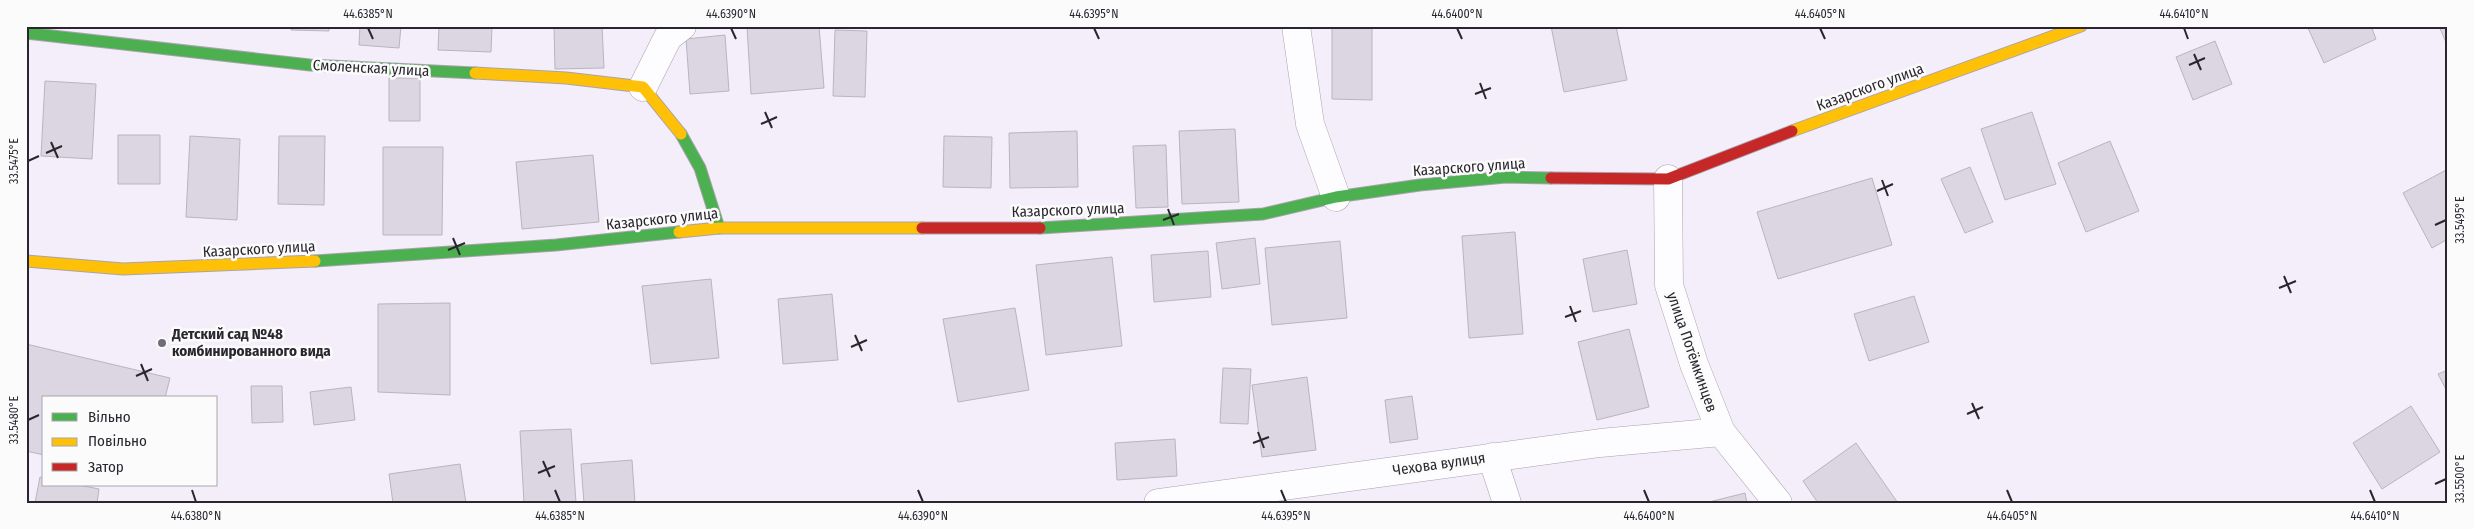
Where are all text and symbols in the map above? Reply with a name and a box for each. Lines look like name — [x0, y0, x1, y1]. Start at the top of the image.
text: 44.6385°N — [343, 7, 393, 21]
text: 44.6390°N — [706, 7, 756, 21]
text: 44.6395°N — [1069, 7, 1119, 21]
text: 44.6400°N — [1431, 7, 1483, 21]
text: 44.6405°N — [1795, 7, 1845, 21]
text: 44.6410°N — [2160, 7, 2209, 21]
street label: Смоленская улица — [312, 56, 430, 80]
street label: Казарского улица — [1814, 59, 1926, 115]
text: 33.5475°E — [7, 138, 21, 184]
street label: Казарского улица — [1412, 154, 1526, 180]
text: 33.5495°E — [2453, 196, 2467, 244]
street label: Казарского улица — [1011, 199, 1125, 221]
street label: Казарского улица — [605, 204, 719, 234]
street label: Казарского улица — [202, 237, 316, 261]
street label: улица Потёмкинцев — [1663, 290, 1721, 414]
place label: Детский сад №48 комбинированного вида — [171, 325, 331, 360]
marker: Детский сад №48 комбинированного вида — [156, 337, 168, 349]
text: 33.5480°E — [7, 395, 21, 444]
legend — [42, 396, 218, 486]
text: Вільно — [88, 408, 131, 426]
text: Повільно — [88, 432, 147, 450]
street label: Чехова вулиця — [1392, 449, 1486, 479]
text: 33.5500°E — [2453, 455, 2467, 503]
text: Затор — [88, 458, 124, 476]
text: 44.6380°N — [171, 509, 221, 523]
text: 44.6385°N — [535, 509, 585, 523]
text: 44.6390°N — [898, 509, 948, 523]
text: 44.6395°N — [1261, 509, 1311, 523]
text: 44.6400°N — [1623, 509, 1675, 523]
text: 44.6405°N — [1987, 509, 2037, 523]
text: 44.6410°N — [2351, 509, 2400, 523]

